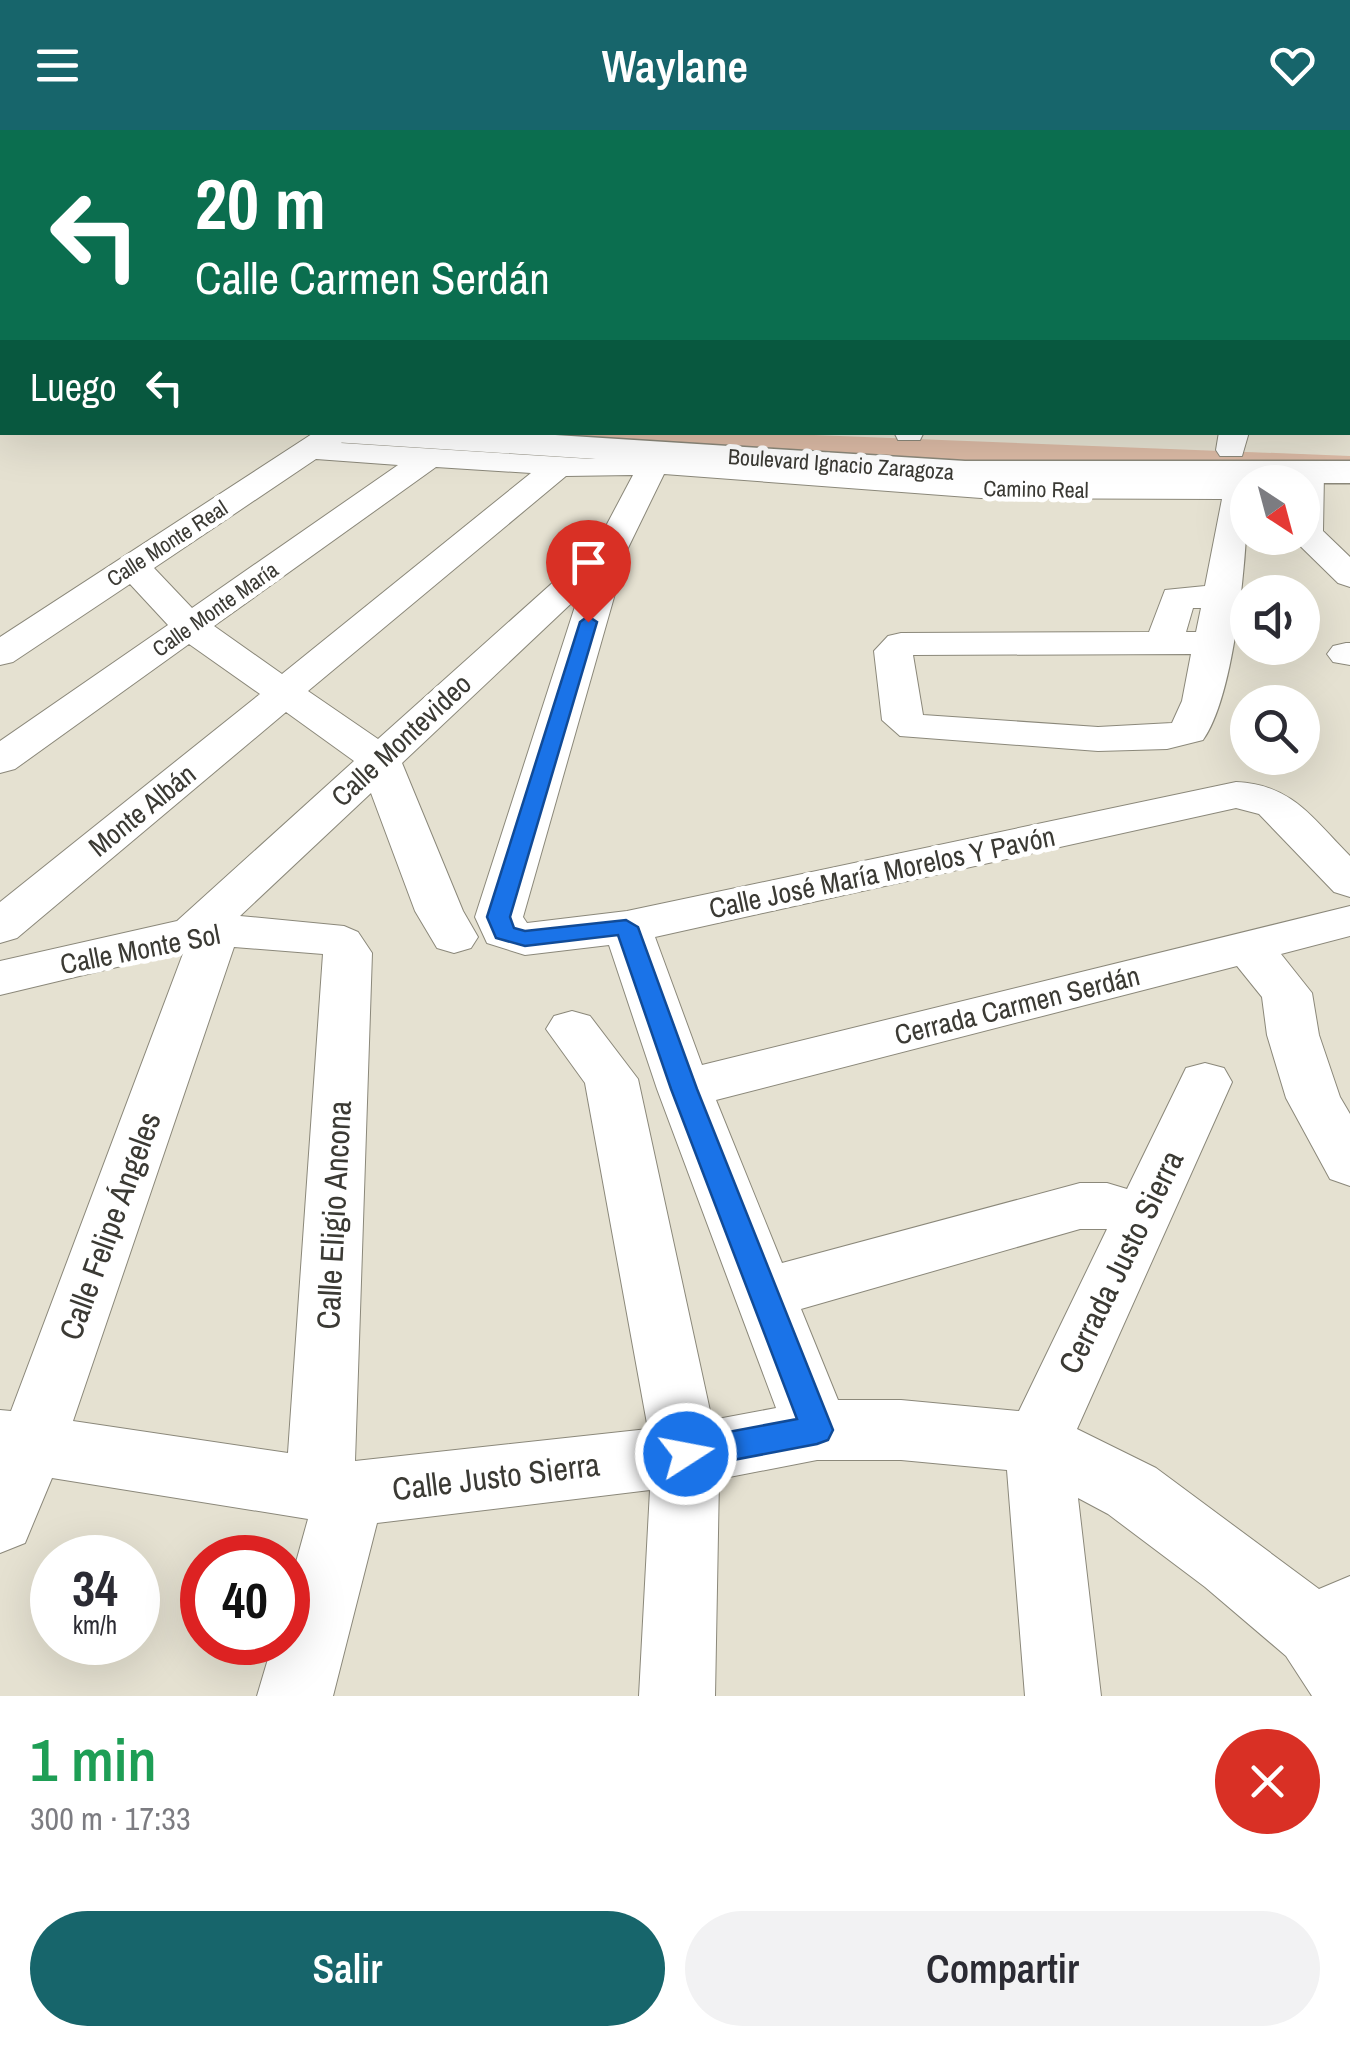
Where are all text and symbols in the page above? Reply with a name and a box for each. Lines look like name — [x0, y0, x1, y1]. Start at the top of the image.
text: Waylane — [602, 35, 748, 96]
icon: menu — [30, 38, 85, 93]
icon: heart — [1265, 38, 1320, 93]
text: 20 m — [195, 157, 326, 251]
icon: left — [30, 170, 160, 300]
text: Calle Carmen Serdán — [195, 247, 550, 308]
icon: left — [137, 360, 192, 415]
text: Luego — [30, 362, 117, 413]
street label: Boulevard Ignacio Zaragoza — [727, 441, 955, 487]
north arrow — [1230, 465, 1320, 555]
map controls — [1230, 465, 1320, 775]
street label: Camino Real — [983, 473, 1089, 505]
street label: Calle Monte Real — [101, 493, 233, 593]
pin — [546, 520, 631, 623]
icon: arrive — [561, 535, 616, 590]
street label: Calle Monte María — [146, 554, 284, 664]
button: sound — [1230, 575, 1320, 665]
street label: Calle Montevideo — [323, 665, 479, 815]
button: search — [1230, 685, 1320, 775]
street label: Monte Albán — [80, 755, 204, 865]
street label: Calle José María Morelos Y Pavón — [706, 817, 1058, 927]
street label: Calle Monte Sol — [57, 915, 223, 983]
street label: Cerrada Carmen Serdán — [890, 956, 1144, 1054]
street label: Calle Eligio Ancona — [306, 1099, 361, 1330]
street label: Calle Felipe Ángeles — [48, 1106, 171, 1346]
street label: Cerrada Justo Sierra — [1048, 1143, 1193, 1381]
position arrow — [634, 1402, 738, 1506]
street label: Calle Justo Sierra — [390, 1442, 602, 1511]
speed limit sign: 40 — [180, 1535, 310, 1665]
text: 34 — [72, 1554, 118, 1622]
text: km/h — [73, 1608, 117, 1642]
text: 1 min — [30, 1719, 157, 1800]
button: close — [1215, 1729, 1320, 1834]
text: 300 m · 17:33 — [30, 1797, 190, 1840]
button: Salir — [30, 1911, 665, 2026]
button: Compartir — [685, 1911, 1320, 2026]

